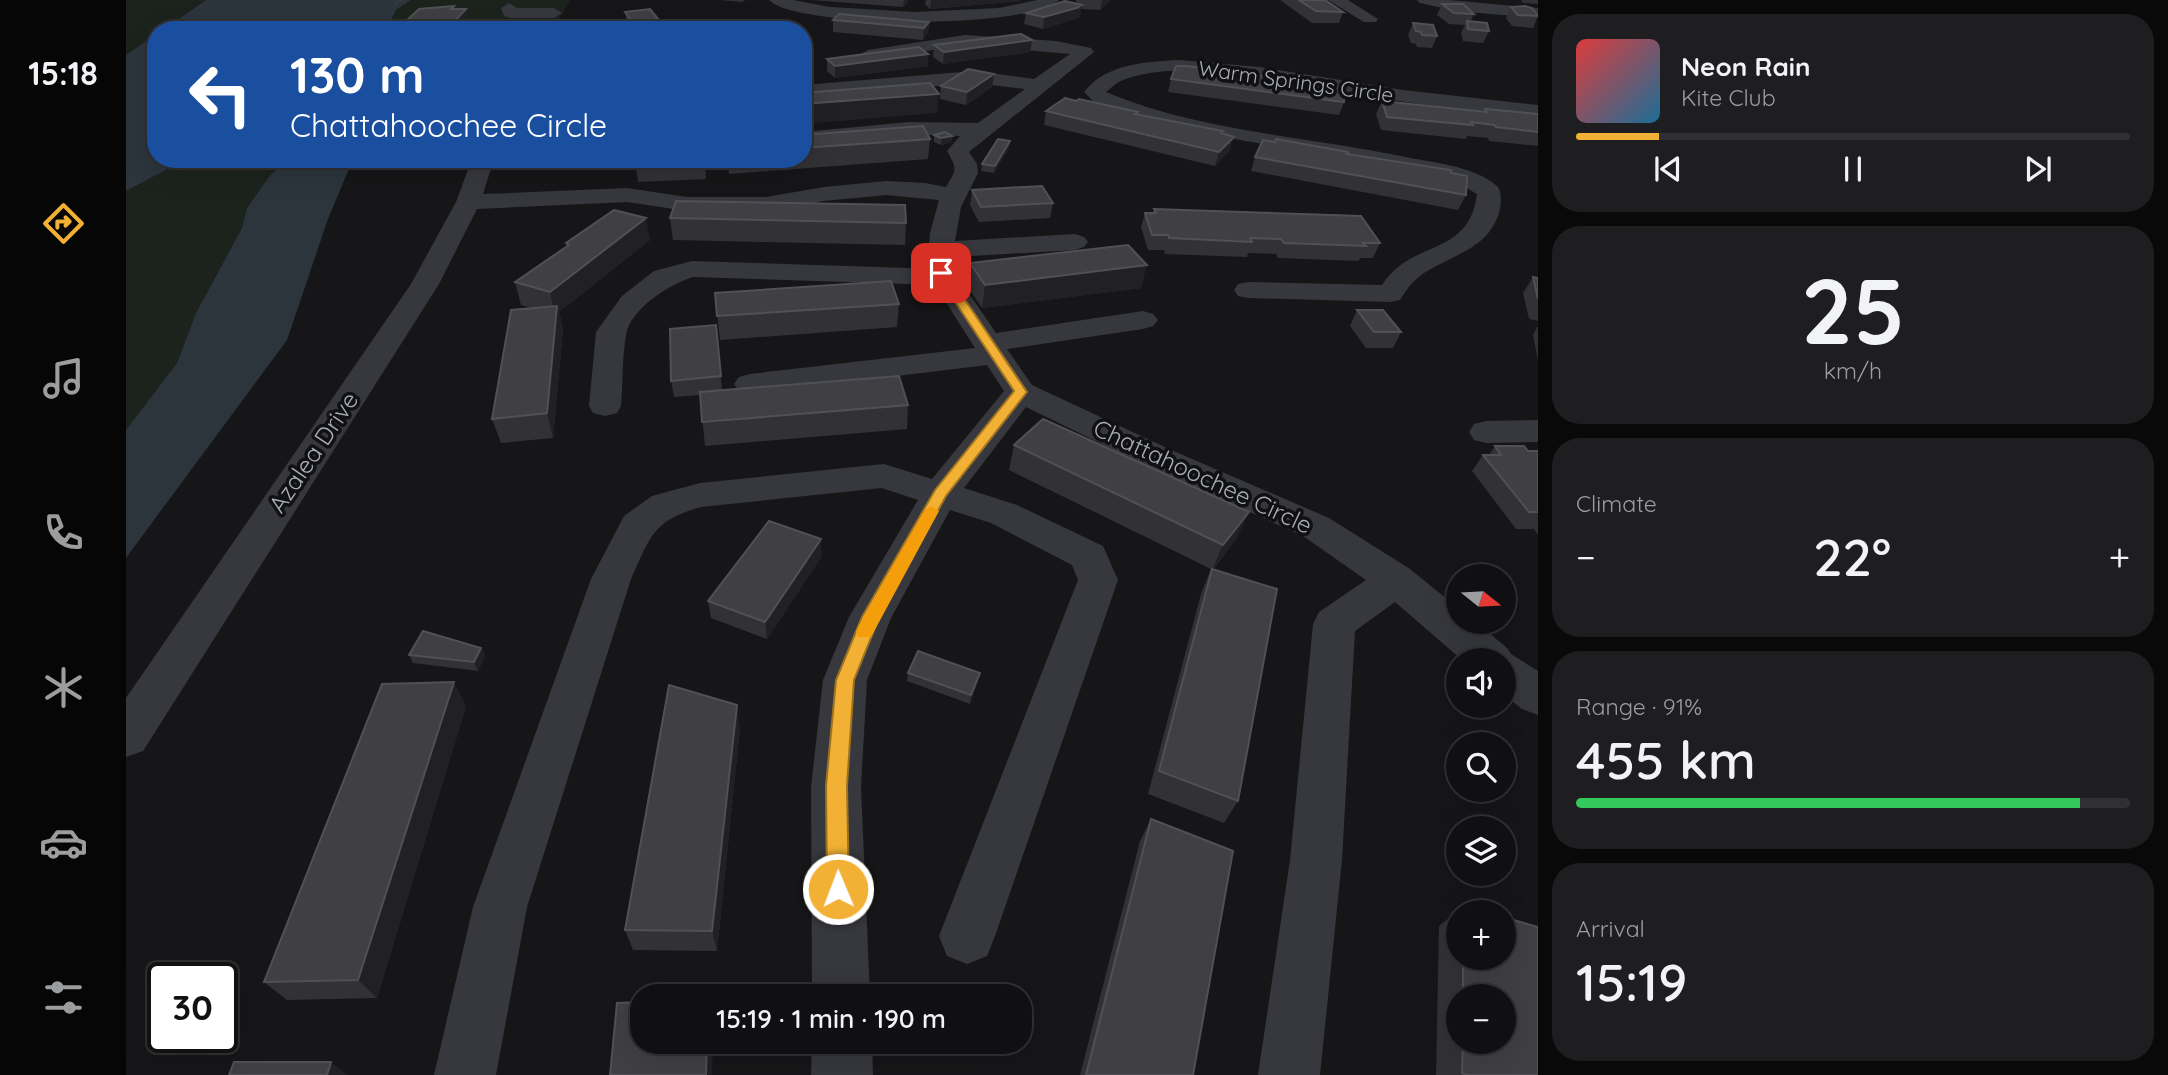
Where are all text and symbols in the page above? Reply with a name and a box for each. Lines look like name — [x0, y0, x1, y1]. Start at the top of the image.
text: 130 m — [290, 44, 424, 105]
icon: left — [175, 49, 266, 140]
text: Neon Rain — [1681, 50, 1810, 83]
text: 15:18 — [28, 53, 98, 93]
street label: Warm Springs Circle — [1197, 54, 1395, 108]
text: Kite Club — [1681, 83, 1776, 112]
text: Chattahoochee Circle — [290, 105, 607, 145]
icon: previous — [1649, 150, 1687, 188]
icon: pause — [1834, 150, 1872, 188]
icon: next — [2019, 150, 2057, 188]
icon: directions — [39, 199, 88, 248]
pin — [911, 243, 971, 303]
text: 25 — [1801, 253, 1905, 367]
icon: arrive — [922, 254, 960, 292]
icon: music — [39, 354, 88, 403]
text: km/h — [1824, 356, 1882, 385]
street label: Azalea Drive — [262, 386, 364, 518]
street label: Chattahoochee Circle — [1089, 412, 1317, 540]
text: Climate — [1576, 489, 1657, 518]
icon: phone — [39, 508, 88, 557]
text: 22° — [1813, 524, 1891, 589]
text: − — [1576, 533, 1596, 581]
text: + — [2109, 533, 2130, 581]
north arrow — [1446, 564, 1516, 634]
map controls — [1446, 564, 1516, 1054]
button: sound — [1446, 648, 1516, 718]
icon: climate — [39, 663, 88, 712]
text: Range · 91% — [1576, 692, 1702, 721]
text: 455 km — [1576, 727, 1756, 792]
button: search — [1446, 732, 1516, 802]
button: layers — [1446, 816, 1516, 886]
icon: car — [39, 818, 88, 867]
position arrow — [801, 852, 875, 926]
button: + — [1446, 900, 1516, 970]
text: Arrival — [1576, 914, 1645, 943]
text: 15:19 — [1576, 949, 1687, 1014]
speed limit sign: 30 — [147, 962, 238, 1053]
icon: filters — [39, 973, 88, 1022]
button: − — [1446, 984, 1516, 1054]
text: 15:19 · 1 min · 190 m — [716, 1002, 946, 1035]

